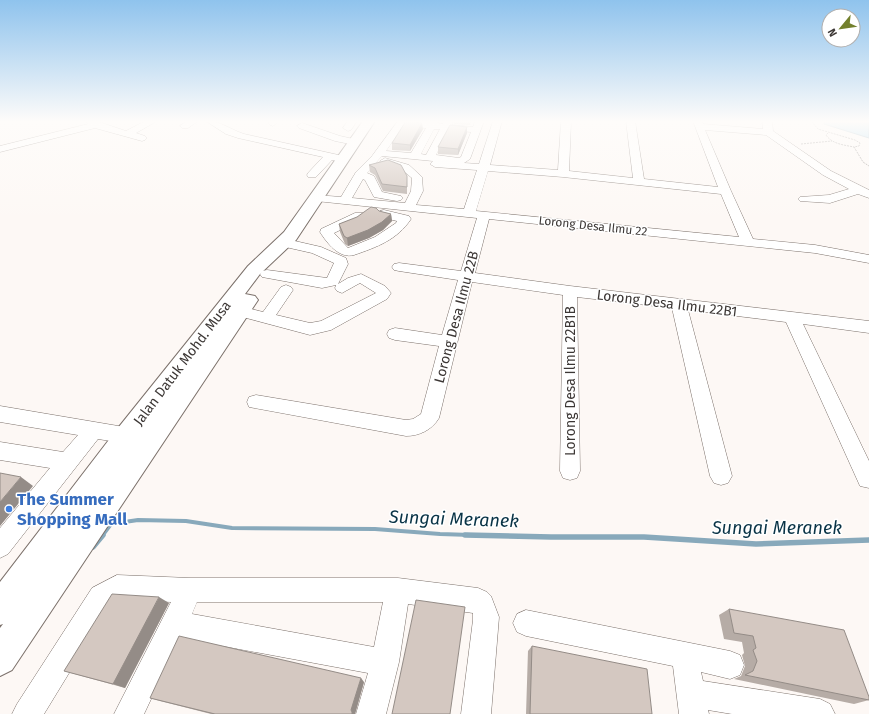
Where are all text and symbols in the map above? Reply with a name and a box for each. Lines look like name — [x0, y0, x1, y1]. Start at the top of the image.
north arrow — [821, 8, 861, 48]
text: N — [825, 26, 840, 39]
street label: Lorong Desa Ilmu 22 — [538, 213, 648, 239]
street label: Lorong Desa Ilmu 22B — [431, 249, 482, 385]
street label: Lorong Desa Ilmu 22B1 — [596, 286, 738, 321]
street label: Jalan Datuk Mohd. Musa — [130, 298, 235, 429]
street label: Lorong Desa Ilmu 22B1B — [562, 306, 579, 456]
place label: The Summer Shopping Mall — [17, 489, 128, 530]
marker: The Summer Shopping Mall — [4, 504, 14, 514]
water label: Sungai Meranek — [388, 506, 520, 532]
water label: Sungai Meranek — [711, 517, 842, 539]

